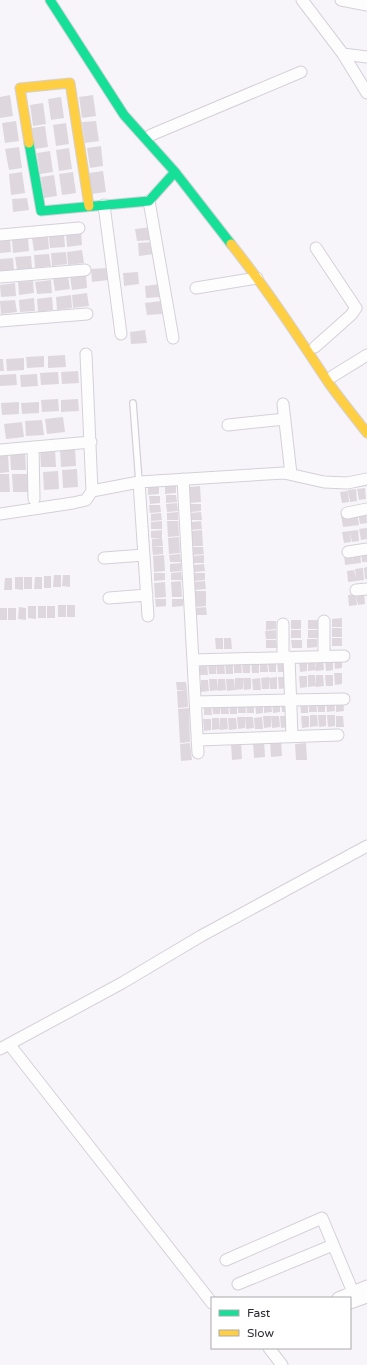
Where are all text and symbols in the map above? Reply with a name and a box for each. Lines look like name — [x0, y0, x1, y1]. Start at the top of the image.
legend — [211, 1297, 351, 1349]
text: Fast — [247, 1306, 271, 1320]
text: Slow — [247, 1326, 274, 1340]

